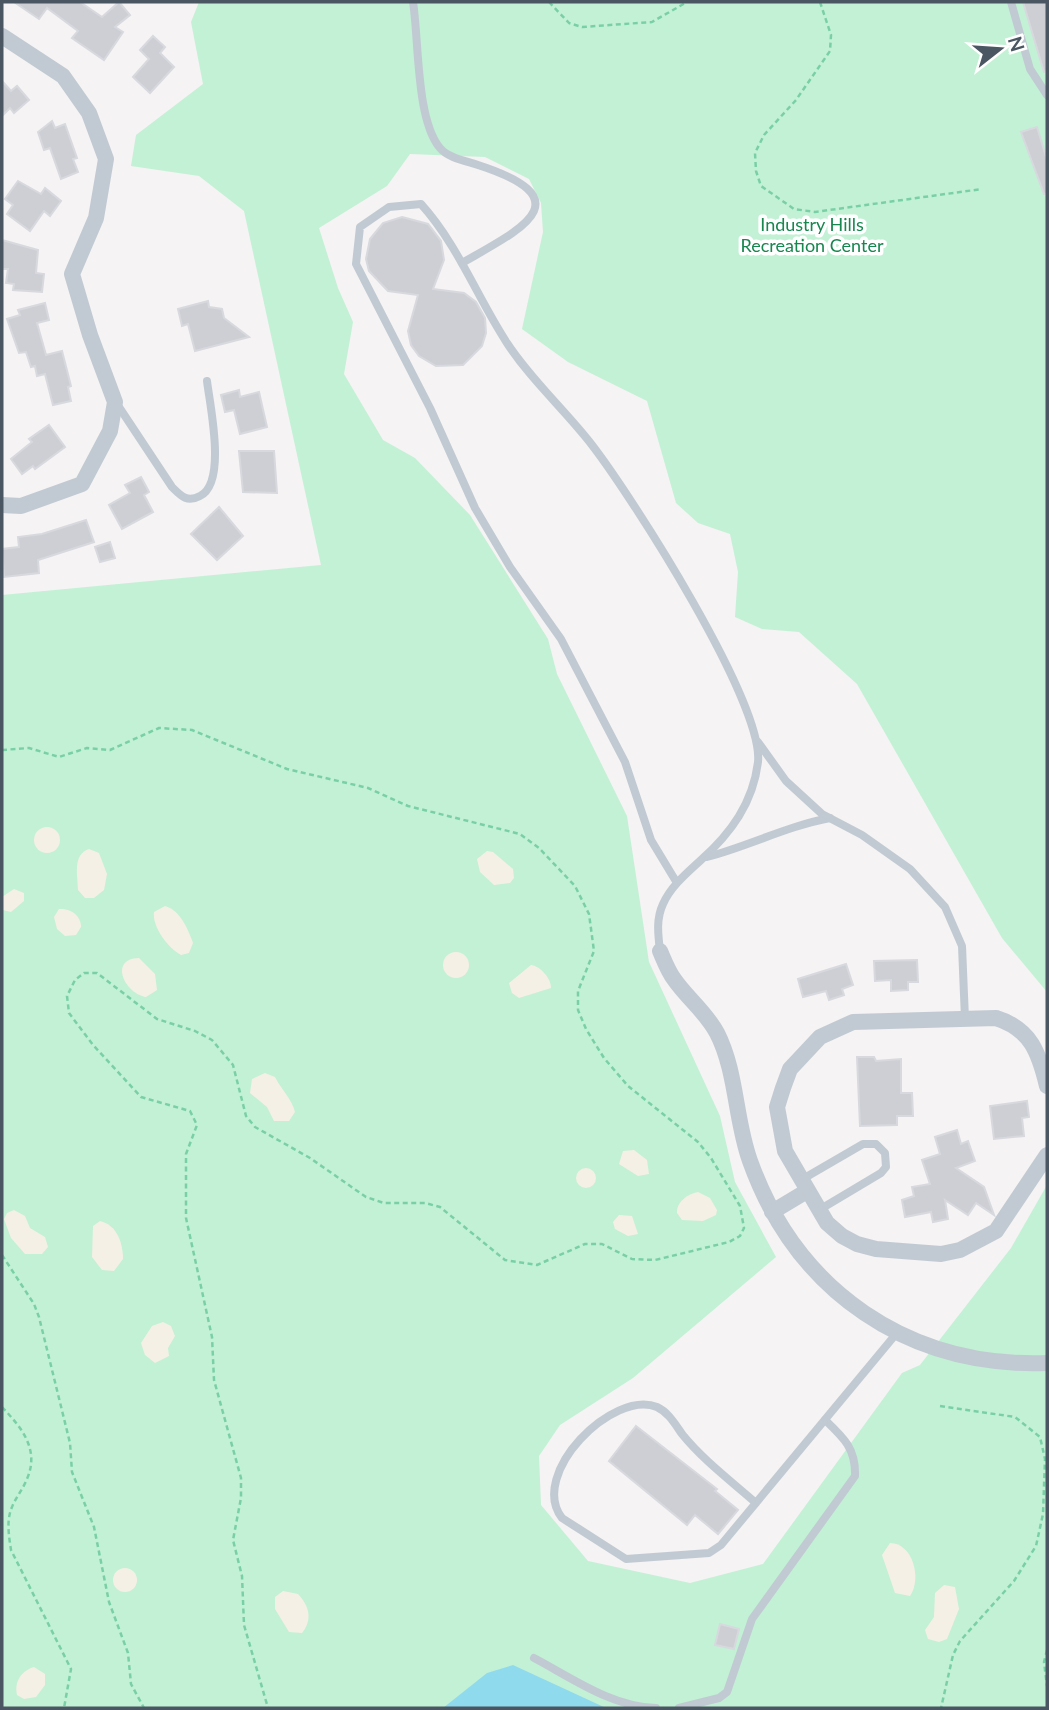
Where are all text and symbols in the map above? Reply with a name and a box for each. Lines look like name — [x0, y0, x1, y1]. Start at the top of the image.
north arrow — [965, 14, 1035, 84]
text: N — [1004, 34, 1030, 54]
park label: Industry Hills Recreation Center — [741, 213, 884, 256]

